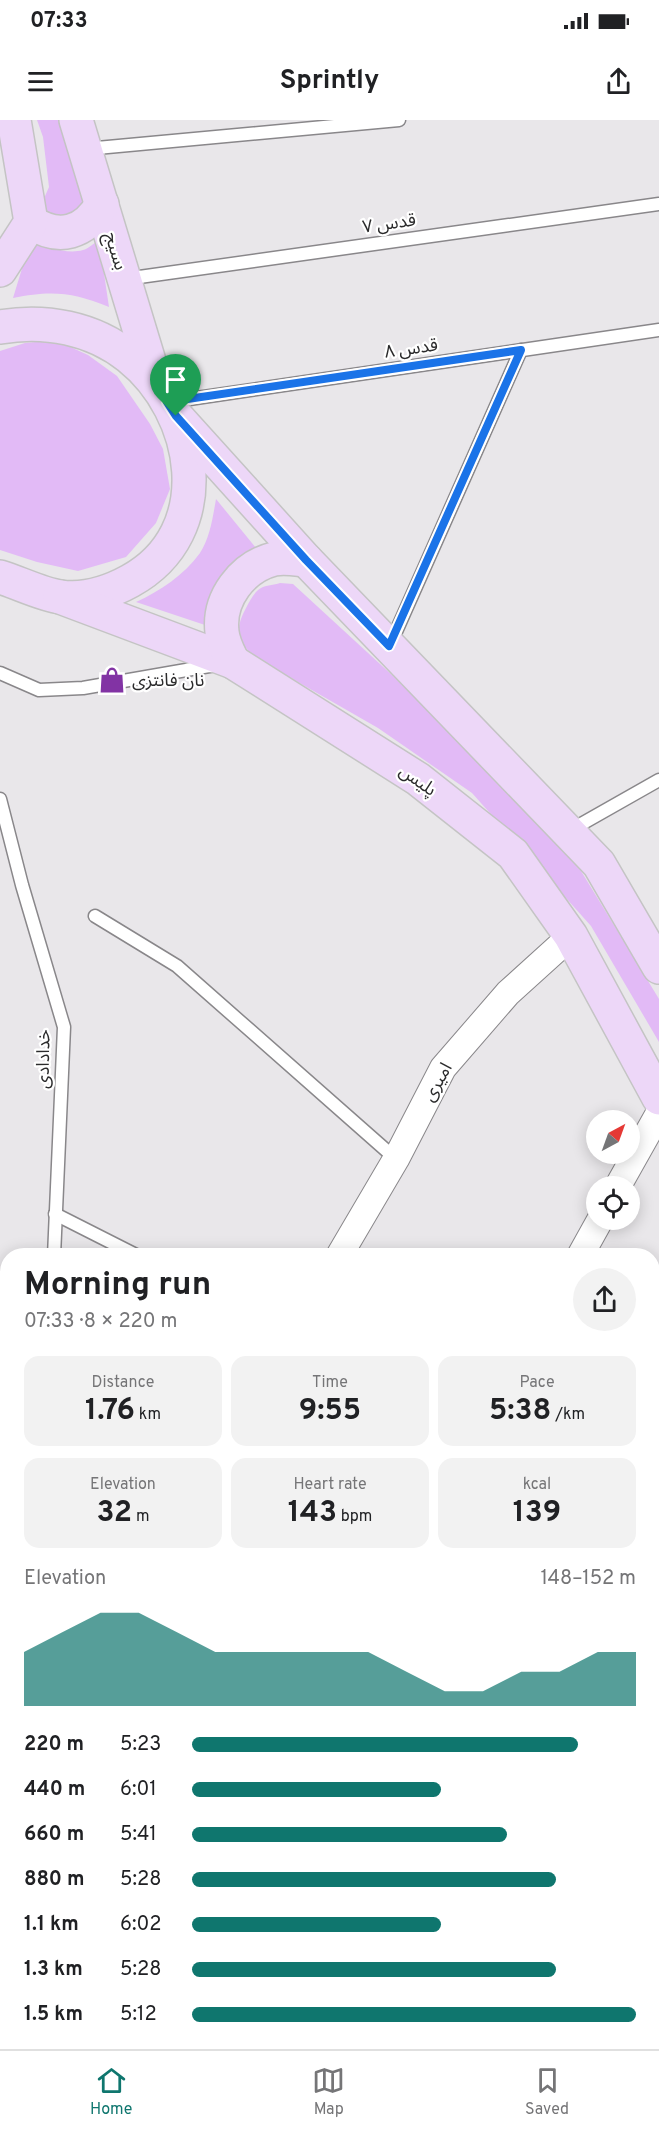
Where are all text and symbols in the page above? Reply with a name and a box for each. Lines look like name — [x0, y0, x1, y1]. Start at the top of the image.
text: 07:33 — [30, 8, 88, 35]
text: Sprintly — [280, 64, 379, 98]
icon: menu — [24, 65, 57, 98]
icon: share — [602, 65, 635, 98]
street label: قدس ۷ — [361, 209, 418, 240]
street label: بسیج — [98, 230, 131, 273]
street label: قدس ۸ — [383, 334, 440, 365]
pin — [150, 354, 201, 416]
icon: arrive — [159, 363, 192, 396]
shop icon: نان فانتزی — [97, 665, 127, 695]
place label: نان فانتزی — [132, 670, 204, 693]
street label: پلیس — [394, 760, 440, 802]
street label: خدادادی — [32, 1029, 57, 1089]
street label: امیری — [418, 1059, 459, 1106]
north arrow — [586, 1110, 640, 1164]
map controls — [586, 1110, 640, 1230]
button: locate — [586, 1176, 640, 1230]
text: Morning run — [24, 1265, 211, 1307]
button: share — [573, 1268, 636, 1331]
text: 07:33 · 8 × 220 m — [24, 1309, 177, 1335]
text: Distance — [92, 1373, 154, 1393]
text: Time — [312, 1373, 348, 1393]
text: Pace — [519, 1373, 555, 1393]
text: 1.76 — [85, 1393, 135, 1430]
text: 9:55 — [299, 1393, 361, 1430]
text: 5:38 — [489, 1393, 551, 1430]
text: km — [135, 1405, 161, 1425]
text: /km — [551, 1405, 585, 1425]
text: Elevation — [90, 1475, 156, 1495]
text: Heart rate — [293, 1475, 367, 1495]
text: kcal — [523, 1475, 551, 1495]
text: 32 — [96, 1495, 132, 1532]
text: 143 — [288, 1495, 337, 1532]
text: 139 — [513, 1495, 561, 1532]
text: m — [132, 1507, 150, 1527]
text: bpm — [337, 1507, 372, 1527]
text: Elevation — [24, 1566, 106, 1592]
text: 148–152 m — [541, 1566, 636, 1592]
text: 220 m — [24, 1732, 84, 1758]
text: 5:23 — [120, 1732, 161, 1758]
text: 440 m — [24, 1777, 85, 1803]
text: 6:01 — [120, 1777, 157, 1803]
text: 660 m — [24, 1822, 84, 1848]
text: 5:41 — [120, 1822, 157, 1848]
text: 880 m — [24, 1867, 85, 1893]
text: 5:28 — [120, 1867, 161, 1893]
text: 1.1 km — [24, 1912, 79, 1938]
text: 6:02 — [120, 1912, 162, 1938]
text: 1.3 km — [24, 1957, 83, 1983]
text: 5:28 — [120, 1957, 161, 1983]
text: 1.5 km — [24, 2002, 83, 2028]
text: 5:12 — [120, 2002, 157, 2028]
tab: Home — [90, 2064, 132, 2120]
tab: Map — [312, 2064, 345, 2120]
tab: Saved — [525, 2064, 569, 2120]

